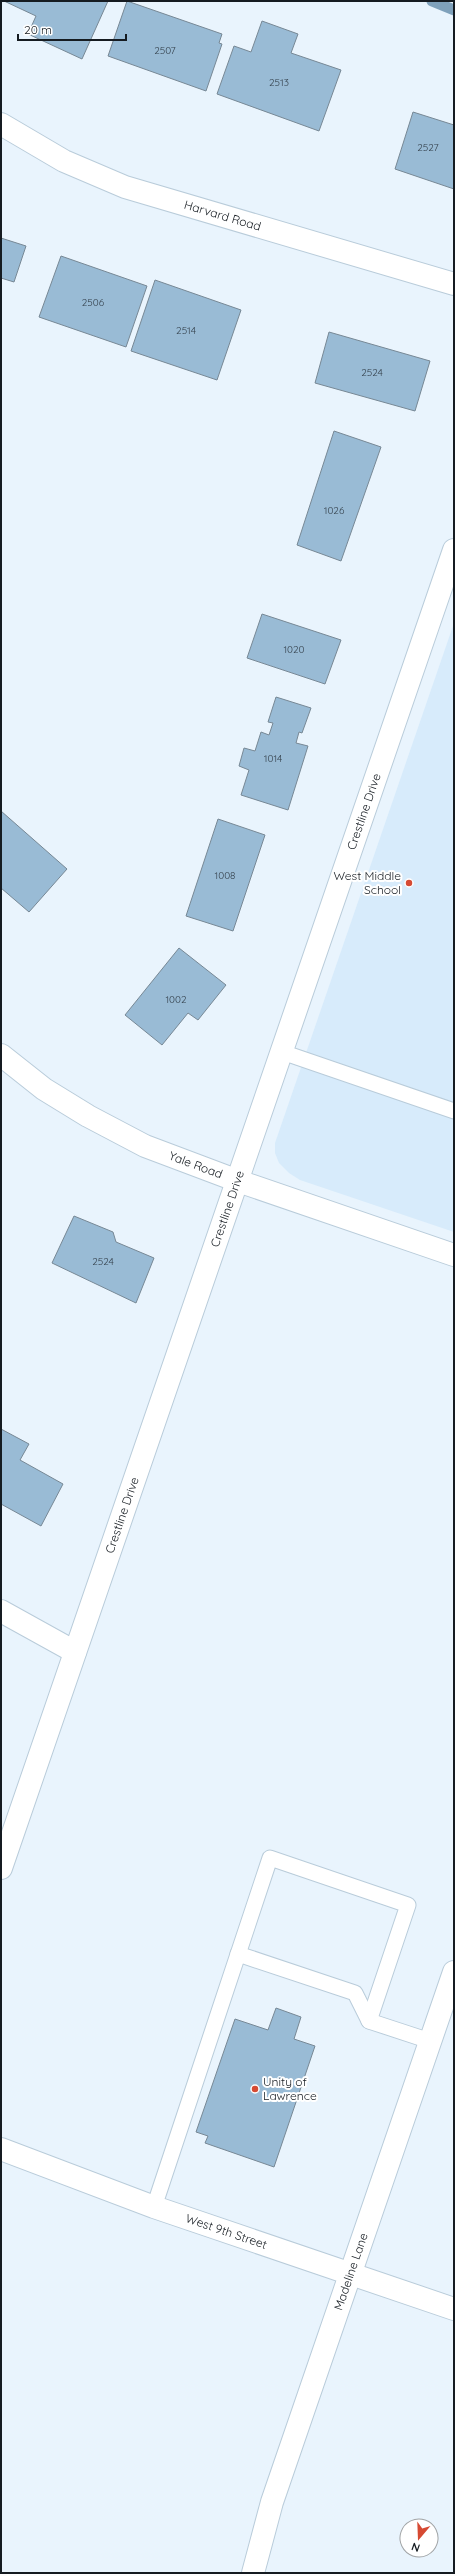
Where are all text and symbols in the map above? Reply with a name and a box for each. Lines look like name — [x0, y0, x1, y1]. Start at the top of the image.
scale bar — [18, 16, 126, 42]
text: 20 m — [24, 22, 52, 37]
house number: 2507 — [154, 44, 176, 57]
house number: 2513 — [269, 76, 289, 89]
house number: 2527 — [417, 141, 439, 154]
street label: Harvard Road — [182, 197, 263, 234]
house number: 2506 — [82, 296, 105, 309]
house number: 2514 — [176, 324, 196, 337]
house number: 2524 — [361, 366, 383, 379]
house number: 1026 — [324, 504, 345, 517]
house number: 1020 — [283, 643, 305, 656]
house number: 1014 — [264, 752, 282, 765]
street label: Crestline Drive — [344, 771, 384, 852]
place label: West Middle School — [333, 868, 401, 897]
house number: 1008 — [215, 869, 236, 882]
marker: West Middle School — [404, 878, 414, 888]
house number: 1002 — [165, 993, 187, 1006]
street label: Yale Road — [167, 1148, 225, 1182]
street label: Crestline Drive — [207, 1168, 247, 1249]
house number: 2524 — [92, 1255, 114, 1268]
street label: Crestline Drive — [102, 1475, 142, 1555]
place label: Unity of Lawrence — [263, 2074, 317, 2103]
marker: Unity of Lawrence — [250, 2084, 260, 2094]
street label: West 9th Street — [184, 2210, 269, 2252]
street label: Madeline Lane — [330, 2231, 371, 2312]
north arrow — [399, 2518, 439, 2558]
text: N — [410, 2540, 422, 2555]

